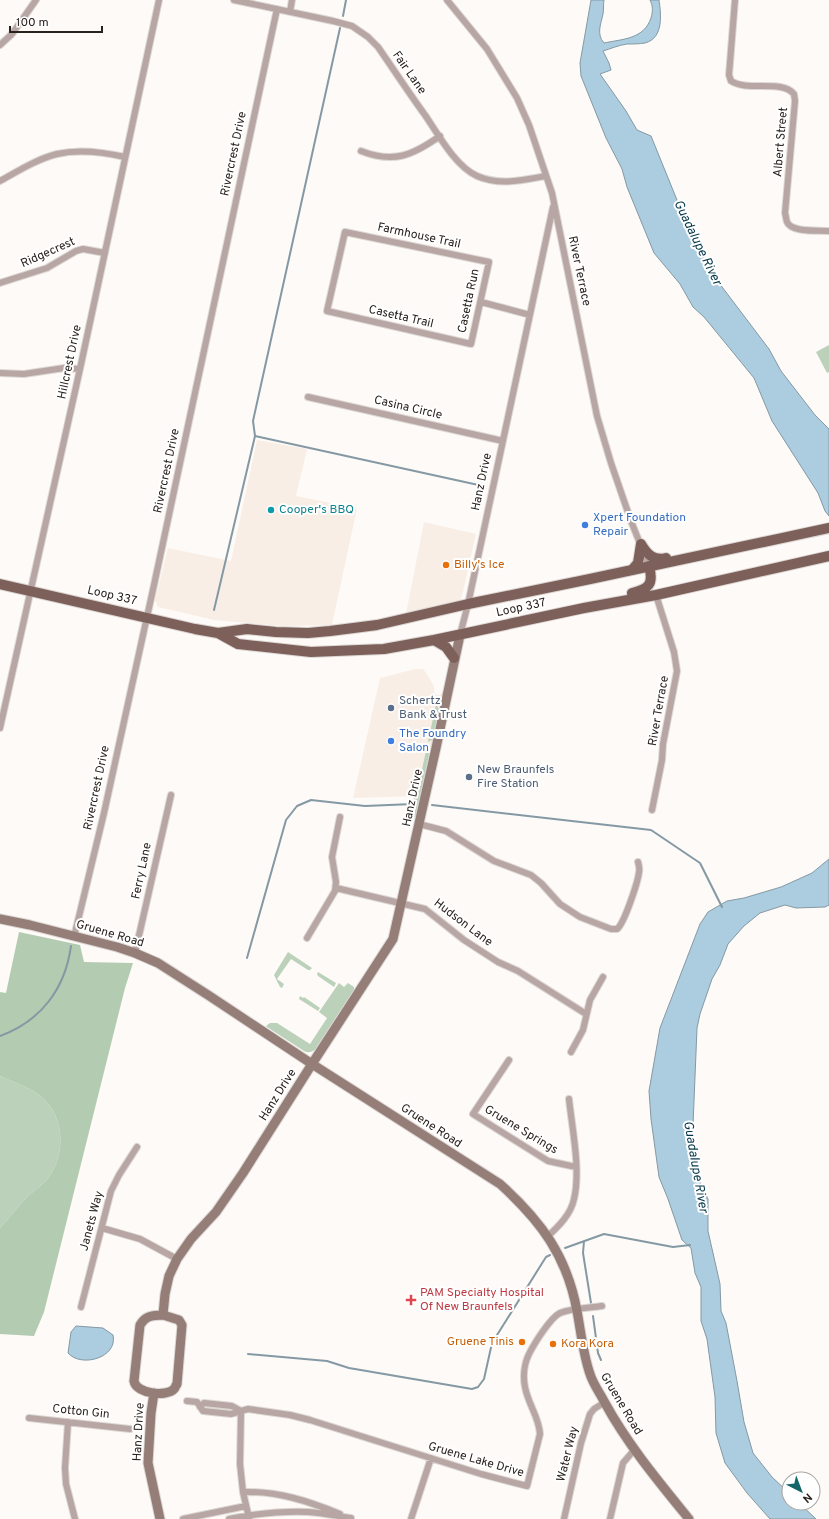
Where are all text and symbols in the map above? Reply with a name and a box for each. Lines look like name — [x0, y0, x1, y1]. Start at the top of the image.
scale bar — [10, 8, 102, 34]
text: 100 m — [16, 15, 49, 31]
street label: Fair Lane — [388, 48, 430, 98]
street label: Albert Street — [770, 106, 792, 178]
street label: Rivercrest Drive — [217, 110, 251, 198]
water label: Guadalupe River — [669, 198, 725, 289]
street label: Farmhouse Trail — [376, 219, 462, 253]
street label: Ridgecrest — [18, 234, 78, 272]
street label: River Terrace — [564, 234, 594, 308]
street label: Casetta Run — [454, 267, 484, 335]
street label: Casetta Trail — [367, 302, 435, 332]
street label: Hillcrest Drive — [54, 323, 86, 401]
street label: Casina Circle — [372, 392, 444, 424]
street label: Rivercrest Drive — [150, 427, 184, 515]
street label: Hanz Drive — [468, 452, 496, 512]
place label: Cooper's BBQ — [279, 502, 354, 518]
marker: Cooper's BBQ — [266, 505, 276, 515]
place label: Xpert Foundation Repair — [593, 510, 686, 540]
marker: Xpert Foundation Repair — [580, 520, 590, 530]
place label: Billy's Ice — [454, 557, 505, 573]
marker: Billy's Ice — [441, 560, 451, 570]
street label: Loop 337 — [86, 583, 138, 609]
street label: Loop 337 — [495, 595, 547, 621]
street label: River Terrace — [645, 675, 673, 747]
place label: Schertz Bank & Trust — [399, 693, 467, 723]
marker: Schertz Bank & Trust — [386, 703, 396, 713]
place label: The Foundry Salon — [399, 726, 466, 756]
marker: The Foundry Salon — [386, 736, 396, 746]
street label: Rivercrest Drive — [80, 744, 114, 832]
place label: New Braunfels Fire Station — [477, 762, 554, 792]
street label: Hanz Drive — [399, 768, 427, 828]
marker: New Braunfels Fire Station — [464, 772, 474, 782]
street label: Ferry Lane — [128, 841, 156, 901]
street label: Hudson Lane — [430, 896, 496, 950]
street label: Gruene Road — [74, 917, 146, 951]
street label: Hanz Drive — [256, 1066, 300, 1124]
street label: Gruene Road — [397, 1100, 465, 1152]
street label: Gruene Springs — [481, 1102, 561, 1158]
water label: Guadalupe River — [679, 1120, 711, 1215]
street label: Janets Way — [76, 1189, 108, 1253]
place label: PAM Specialty Hospital Of New Braunfels — [420, 1285, 544, 1315]
marker: PAM Specialty Hospital Of New Braunfels — [405, 1294, 417, 1306]
place label: Gruene Tinis — [447, 1334, 514, 1350]
place label: Kora Kora — [561, 1336, 614, 1352]
marker: Gruene Tinis — [517, 1337, 527, 1347]
marker: Kora Kora — [548, 1339, 558, 1349]
street label: Gruene Road — [596, 1370, 646, 1438]
street label: Cotton Gin — [52, 1401, 110, 1423]
street label: Hanz Drive — [129, 1402, 149, 1462]
street label: Water Way — [553, 1425, 583, 1483]
street label: Gruene Lake Drive — [426, 1439, 526, 1481]
north arrow — [781, 1471, 821, 1511]
text: N — [799, 1490, 815, 1506]

